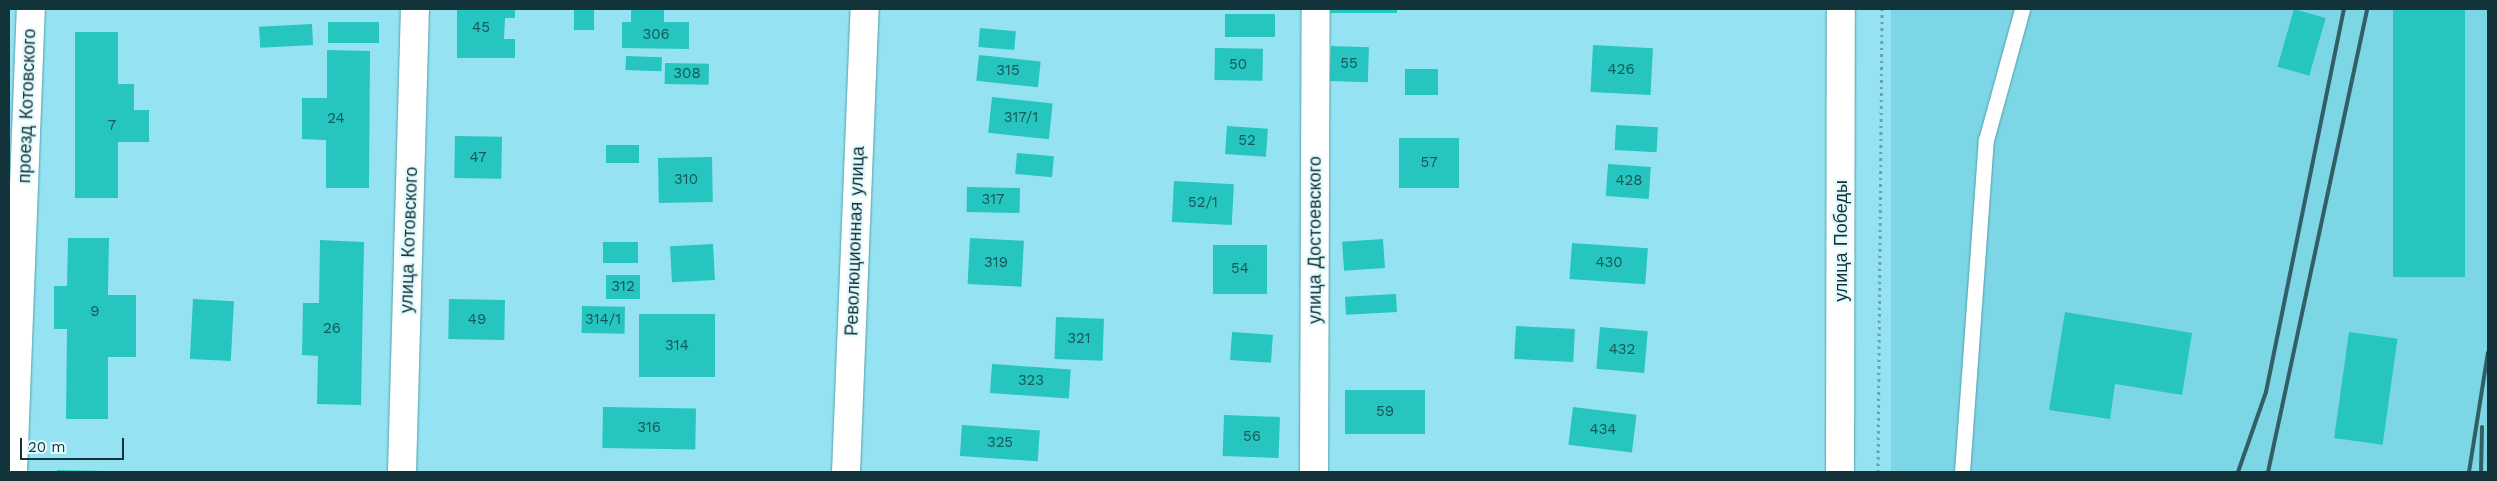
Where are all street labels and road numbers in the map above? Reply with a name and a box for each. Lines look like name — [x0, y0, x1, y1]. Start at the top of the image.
street label: проезд Котовского — [14, 28, 40, 184]
street label: Революционная улица — [841, 146, 869, 336]
street label: улица Достоевского — [1304, 156, 1326, 324]
street label: улица Котовского — [396, 166, 422, 314]
street label: улица Победы — [1830, 180, 1852, 302]

